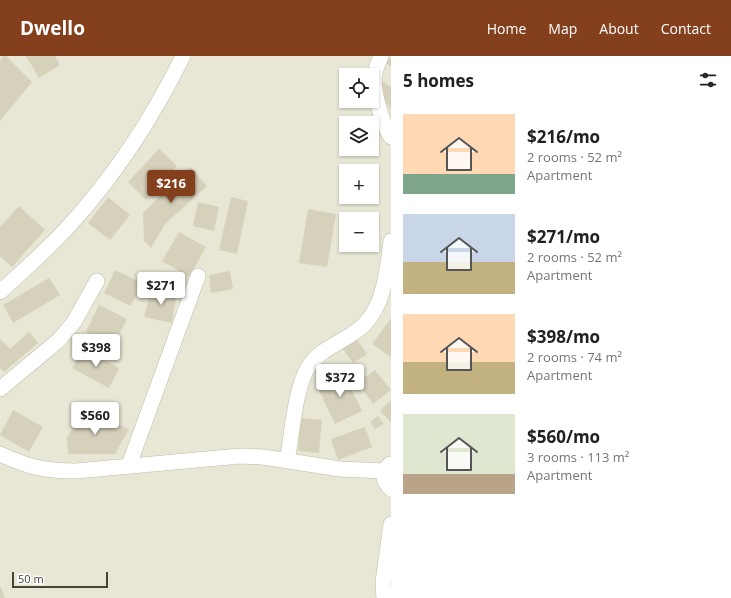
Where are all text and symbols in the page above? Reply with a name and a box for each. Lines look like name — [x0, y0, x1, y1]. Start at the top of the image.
text: Dwello — [20, 15, 85, 41]
text: Home — [487, 19, 526, 38]
text: Map — [548, 19, 577, 38]
text: About — [599, 19, 639, 38]
text: Contact — [661, 19, 711, 38]
map controls — [339, 68, 379, 252]
button: locate — [339, 68, 379, 108]
text: 5 homes — [403, 69, 474, 92]
icon: filters — [697, 69, 719, 91]
button: layers — [339, 116, 379, 156]
text: $216/mo — [527, 125, 600, 148]
icon: home — [435, 130, 483, 178]
text: 2 rooms · 52 m² — [527, 148, 622, 166]
button: + — [339, 164, 379, 204]
text: Apartment — [527, 166, 592, 184]
pin: $216 — [147, 170, 195, 204]
text: $216 — [156, 174, 186, 192]
button: − — [339, 212, 379, 252]
text: $271/mo — [527, 225, 600, 248]
icon: home — [435, 230, 483, 278]
text: 2 rooms · 52 m² — [527, 248, 622, 266]
text: Apartment — [527, 266, 592, 284]
pin: $271 — [137, 272, 185, 306]
text: $271 — [146, 276, 176, 294]
text: $398/mo — [527, 325, 600, 348]
icon: home — [435, 330, 483, 378]
pin: $398 — [72, 334, 120, 368]
text: $398 — [81, 338, 111, 356]
text: 2 rooms · 74 m² — [527, 348, 622, 366]
pin: $372 — [316, 364, 364, 398]
text: Apartment — [527, 366, 592, 384]
text: $372 — [325, 368, 355, 386]
pin: $560 — [71, 402, 119, 436]
text: $560 — [80, 406, 110, 424]
text: $560/mo — [527, 425, 600, 448]
icon: home — [435, 430, 483, 478]
text: 3 rooms · 113 m² — [527, 448, 629, 466]
text: Apartment — [527, 466, 592, 484]
scale bar — [12, 570, 108, 589]
text: 50 m — [18, 571, 44, 586]

